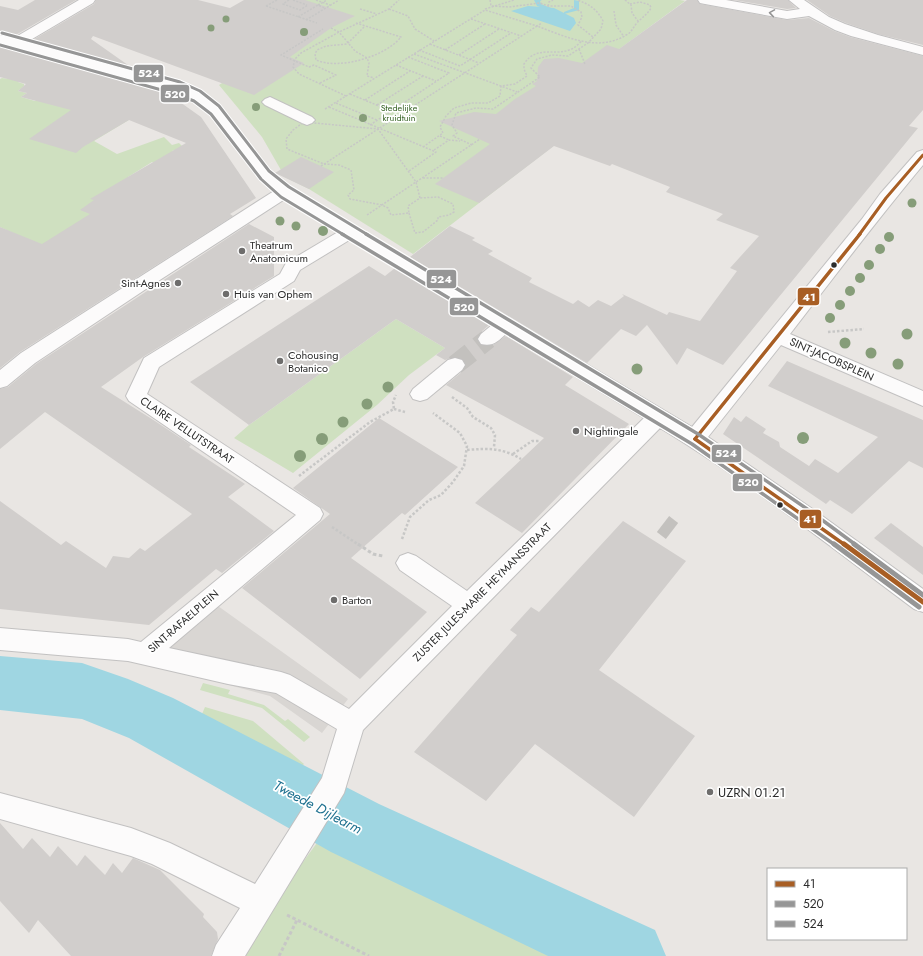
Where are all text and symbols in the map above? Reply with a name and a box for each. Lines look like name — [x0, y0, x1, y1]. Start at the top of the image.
one-way arrow — [769, 9, 775, 18]
line badge: 524 — [133, 64, 164, 83]
text: 524 — [138, 65, 160, 81]
line badge: 520 — [160, 84, 190, 103]
text: 520 — [164, 86, 186, 102]
park label: Stedelijke kruidtuin — [381, 101, 418, 124]
place label: Theatrum Anatomicum — [250, 237, 308, 266]
marker: Theatrum Anatomicum — [237, 246, 247, 256]
unlabelled marker — [829, 260, 839, 270]
line badge: 524 — [426, 269, 457, 289]
text: 524 — [430, 271, 452, 287]
place label: Sint-Agnes — [121, 275, 171, 291]
marker: Sint-Agnes — [173, 278, 183, 288]
place label: Huis van Ophem — [234, 286, 312, 302]
line badge: 41 — [797, 287, 820, 306]
marker: Huis van Ophem — [221, 289, 231, 299]
text: 41 — [802, 289, 816, 305]
line badge: 520 — [449, 297, 479, 316]
text: 520 — [453, 299, 475, 315]
street label: SINT-JACOBSPLEIN — [787, 333, 877, 385]
place label: Cohousing Botanico — [288, 347, 338, 376]
marker: Cohousing Botanico — [275, 356, 285, 366]
street label: CLAIRE VELLUTSTRAAT — [137, 393, 237, 467]
place label: Nightingale — [584, 423, 639, 439]
marker: Nightingale — [571, 426, 581, 436]
line badge: 524 — [711, 444, 742, 463]
text: 524 — [715, 445, 737, 461]
line badge: 520 — [732, 473, 763, 492]
text: 520 — [737, 474, 759, 490]
unlabelled marker — [775, 500, 785, 510]
line badge: 41 — [799, 509, 822, 529]
text: 41 — [803, 511, 817, 527]
street label: ZUSTER JULES-MARIE HEYMANSSTRAAT — [409, 519, 555, 665]
street label: SINT-RAFAELPLEIN — [144, 586, 222, 656]
place label: Barton — [342, 592, 372, 608]
marker: Barton — [329, 595, 339, 605]
water label: Tweede Dijlearm — [270, 775, 366, 839]
place label: UZRN 01.21 — [718, 783, 785, 802]
marker: UZRN 01.21 — [705, 787, 715, 797]
legend — [767, 868, 907, 940]
text: 41 — [803, 875, 815, 893]
text: 520 — [803, 895, 824, 913]
text: 524 — [803, 915, 824, 933]

